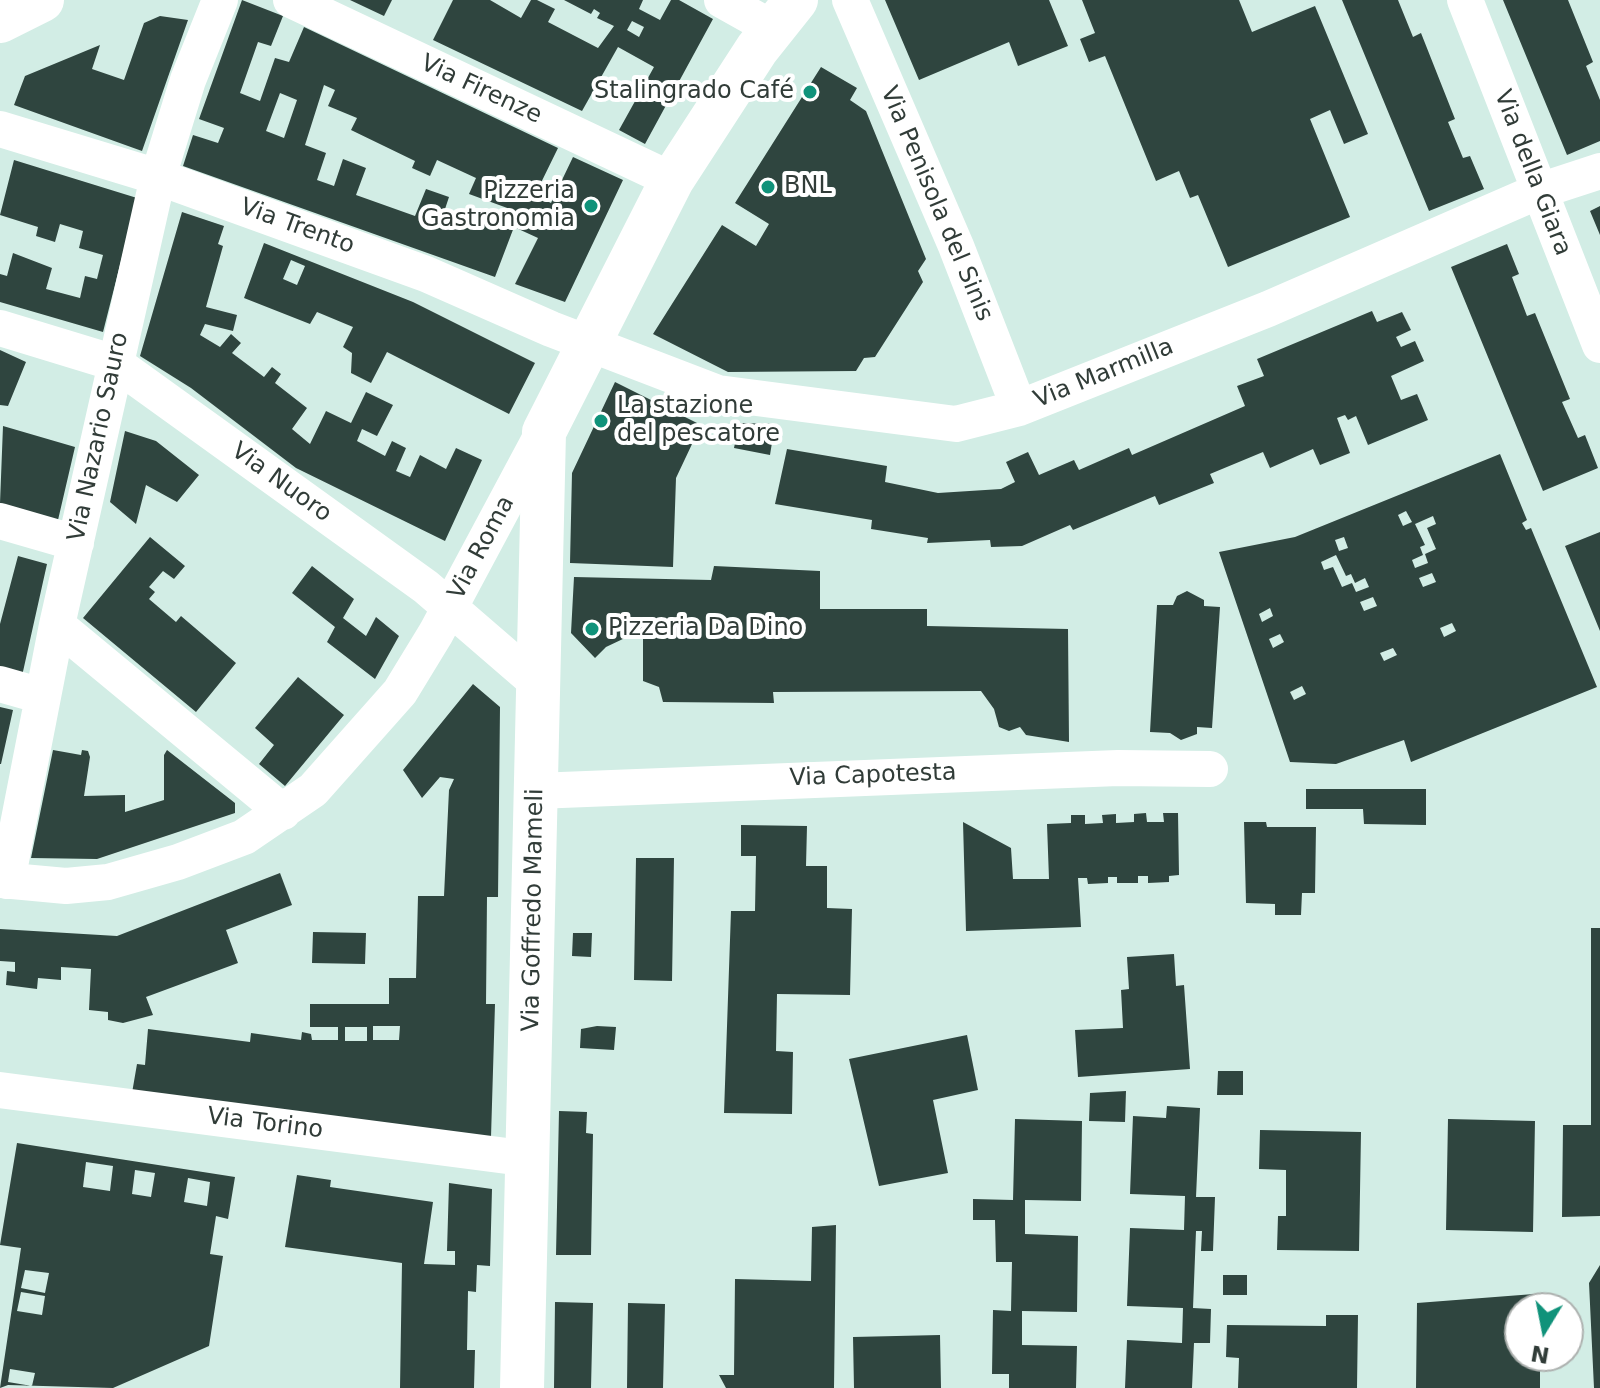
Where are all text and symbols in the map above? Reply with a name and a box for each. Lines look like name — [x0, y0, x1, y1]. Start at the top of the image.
street label: Via Firenze — [416, 49, 546, 131]
place label: Stalingrado Café — [594, 78, 794, 106]
street label: Via Penisola del Sinis — [874, 82, 998, 326]
marker: Stalingrado Café — [801, 83, 819, 101]
street label: Via della Giara — [1487, 86, 1577, 260]
place label: BNL — [784, 173, 832, 201]
place label: Pizzeria Gastronomia — [421, 178, 575, 234]
marker: BNL — [759, 178, 777, 196]
street label: Via Trento — [236, 193, 358, 261]
marker: Pizzeria Gastronomia — [582, 197, 600, 215]
street label: Via Nazario Sauro — [63, 330, 135, 544]
street label: Via Marmilla — [1030, 333, 1178, 415]
place label: La stazione del pescatore — [617, 393, 780, 449]
marker: La stazione del pescatore — [592, 412, 610, 430]
street label: Via Nuoro — [225, 437, 337, 529]
street label: Via Roma — [443, 491, 521, 605]
place label: Pizzeria Da Dino — [608, 615, 803, 643]
marker: Pizzeria Da Dino — [583, 620, 601, 638]
street label: Via Capotesta — [789, 759, 957, 793]
street label: Via Goffredo Mameli — [517, 788, 551, 1032]
street label: Via Torino — [205, 1103, 325, 1145]
north arrow — [1504, 1292, 1584, 1372]
text: N — [1529, 1340, 1551, 1368]

